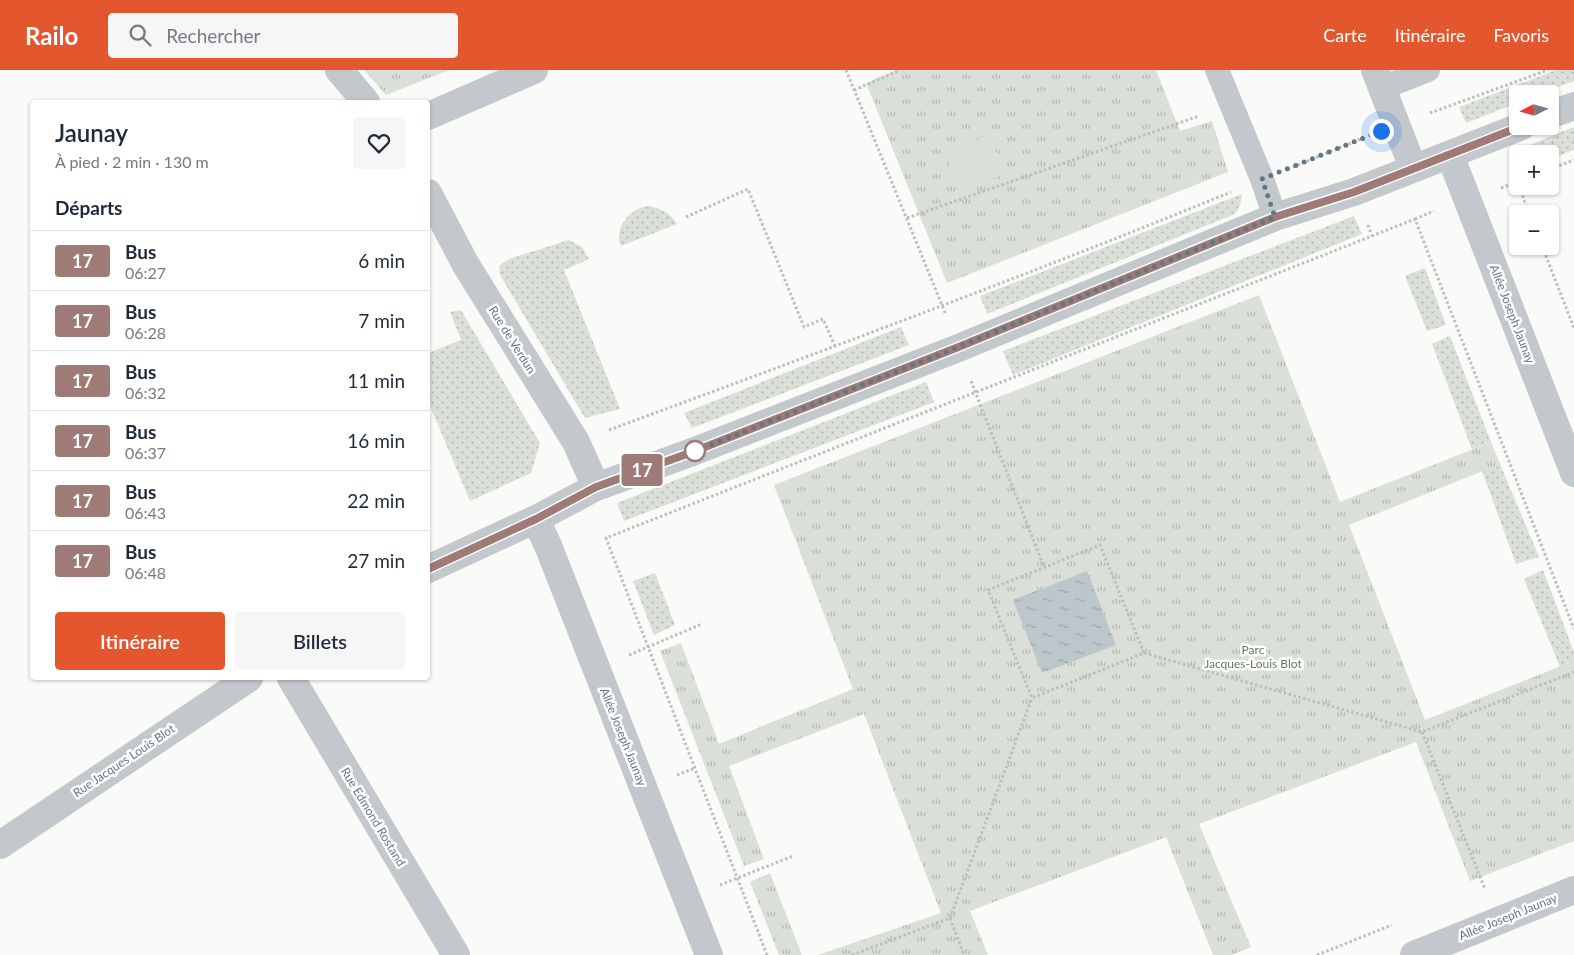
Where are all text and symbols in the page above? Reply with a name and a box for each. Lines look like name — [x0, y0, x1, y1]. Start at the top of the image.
search box — [108, 13, 458, 58]
text: Railo — [25, 21, 78, 50]
icon: search — [126, 21, 154, 49]
text: Rechercher — [166, 24, 260, 47]
text: Carte — [1323, 24, 1367, 46]
text: Itinéraire — [1395, 24, 1465, 46]
text: Favoris — [1493, 24, 1549, 46]
north arrow — [1509, 85, 1559, 135]
map controls — [1509, 85, 1559, 255]
button: heart — [353, 117, 405, 169]
text: Jaunay — [55, 118, 128, 147]
your location — [1369, 119, 1394, 144]
button: + — [1509, 145, 1559, 195]
text: À pied · 2 min · 130 m — [55, 152, 209, 171]
text: Départs — [55, 196, 122, 219]
button: − — [1509, 205, 1559, 255]
text: Bus — [125, 240, 156, 263]
text: 6 min — [358, 249, 405, 272]
text: 17 — [72, 250, 93, 272]
street label: Allée Joseph Jaunay — [1487, 262, 1539, 366]
text: 06:27 — [125, 263, 166, 282]
text: Bus — [125, 300, 156, 323]
street label: Rue de Verdun — [486, 303, 539, 376]
text: 7 min — [358, 309, 405, 332]
text: 17 — [72, 310, 93, 332]
text: 06:28 — [125, 323, 166, 342]
text: Bus — [125, 360, 156, 383]
text: 11 min — [347, 369, 405, 392]
text: 17 — [72, 370, 93, 392]
text: 06:32 — [125, 383, 166, 402]
text: Bus — [125, 420, 156, 443]
text: 16 min — [347, 429, 405, 452]
text: 17 — [72, 430, 93, 452]
unlabelled marker — [684, 440, 706, 462]
text: 06:37 — [125, 443, 166, 462]
line badge: 17 — [620, 454, 664, 486]
text: 17 — [632, 459, 652, 481]
text: Bus — [125, 480, 156, 503]
text: 22 min — [347, 489, 405, 512]
text: 17 — [72, 490, 93, 512]
text: 06:43 — [125, 503, 166, 522]
text: Bus — [125, 540, 156, 563]
text: 27 min — [347, 549, 405, 572]
text: 17 — [72, 550, 93, 572]
text: 06:48 — [125, 563, 166, 582]
button: Itinéraire — [55, 612, 225, 670]
button: Billets — [235, 612, 405, 670]
park label: Parc Jacques-Louis Blot — [1204, 642, 1303, 671]
street label: Allée Joseph Jaunay — [597, 685, 650, 789]
street label: Rue Jacques Louis Blot — [70, 721, 178, 800]
street label: Rue Edmond Rostand — [338, 765, 409, 869]
street label: Allée Joseph Jaunay — [1456, 890, 1560, 943]

